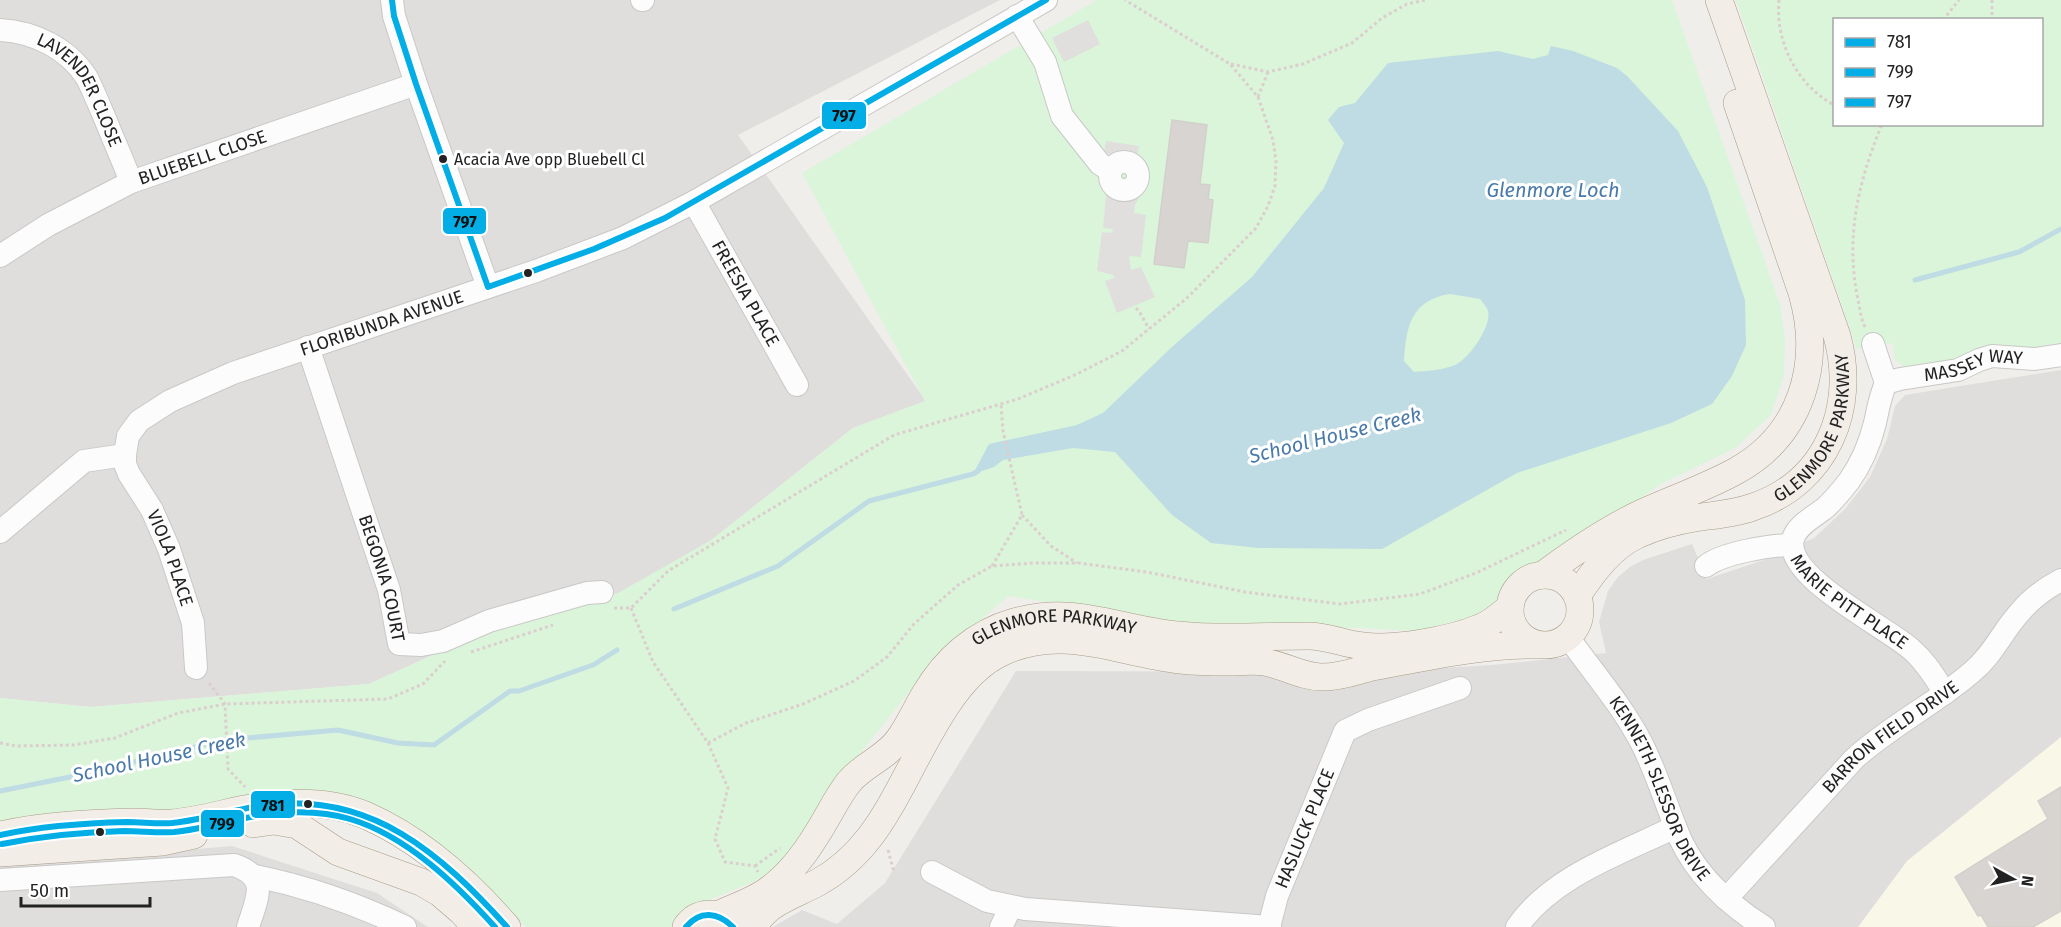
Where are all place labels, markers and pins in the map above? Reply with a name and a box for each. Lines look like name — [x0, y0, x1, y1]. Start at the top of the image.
place label: Acacia Ave opp Bluebell Cl — [454, 150, 645, 169]
marker: Acacia Ave opp Bluebell Cl — [437, 153, 449, 165]
unlabelled marker — [522, 267, 534, 279]
unlabelled marker — [302, 798, 314, 810]
unlabelled marker — [94, 826, 106, 838]

